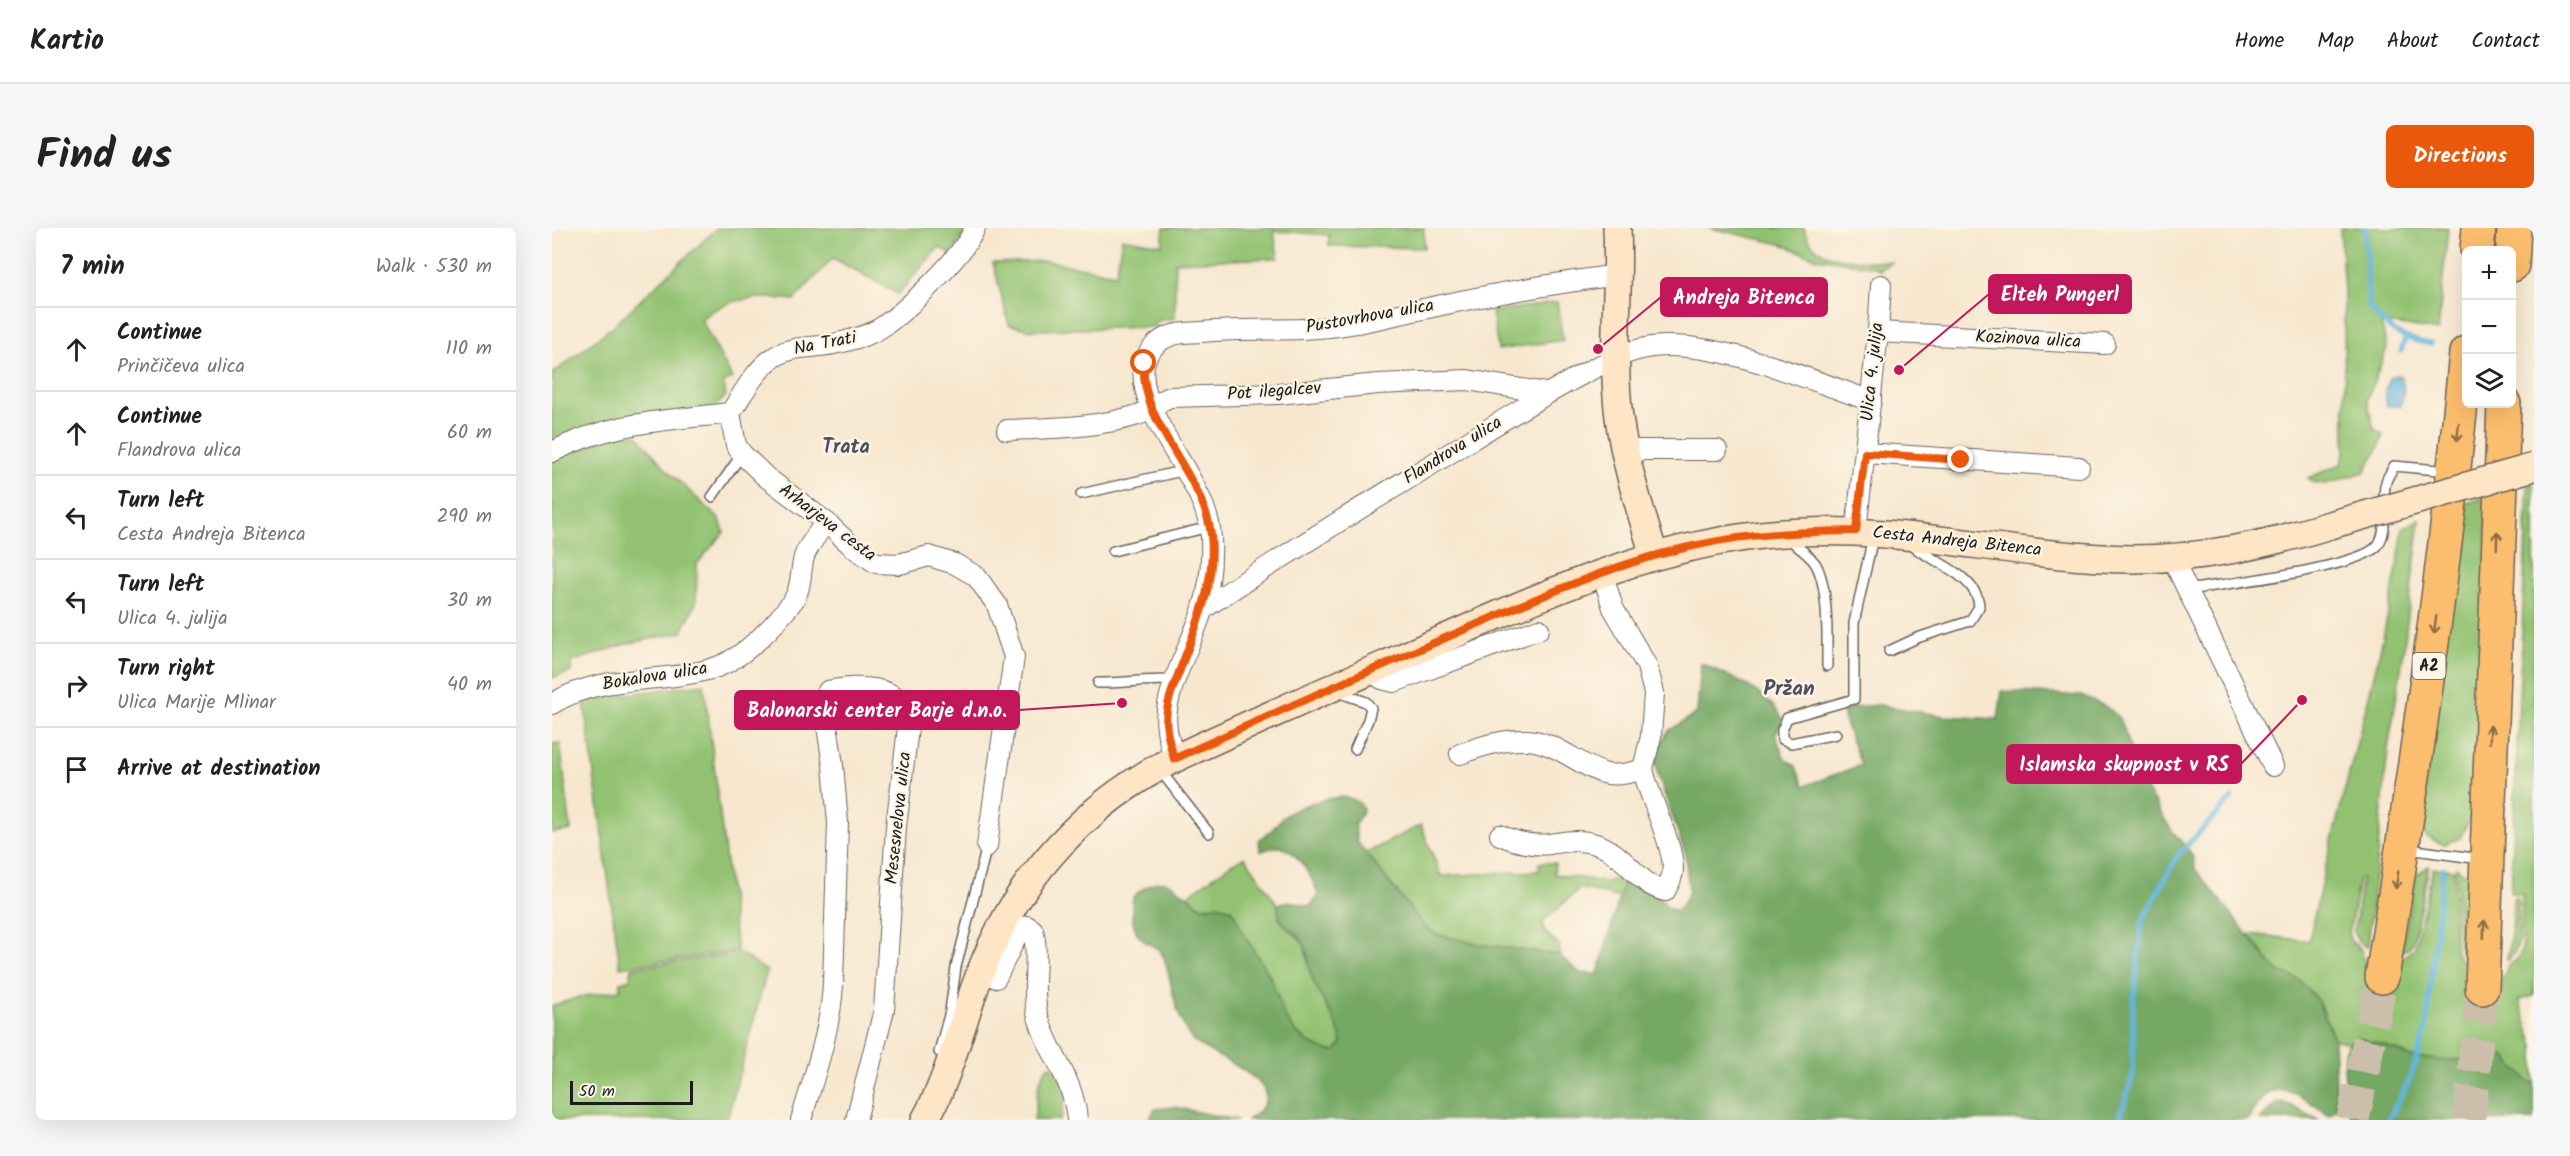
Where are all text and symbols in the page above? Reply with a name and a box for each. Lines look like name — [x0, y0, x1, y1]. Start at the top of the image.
text: Kartio — [30, 19, 104, 64]
text: Home — [2235, 25, 2284, 58]
text: Map — [2317, 25, 2354, 58]
text: About — [2387, 25, 2438, 58]
text: Contact — [2471, 25, 2540, 58]
text: Find us — [36, 123, 172, 190]
button: Directions — [2386, 125, 2534, 188]
text: 7 min — [60, 246, 125, 288]
map controls — [2462, 246, 2516, 408]
button: + — [2462, 246, 2516, 300]
text: Walk · 530 m — [376, 251, 492, 283]
callout: Elteh Pungerl — [1989, 275, 2131, 313]
callout: Andreja Bitenca — [1661, 278, 1827, 316]
text: Elteh Pungerl — [2001, 280, 2120, 312]
text: Andreja Bitenca — [1673, 283, 1815, 315]
street label: Pustovrhova ulica — [1304, 291, 1436, 343]
button: − — [2462, 300, 2516, 354]
text: Continue — [117, 316, 202, 351]
street label: Ulica 4. julija — [1853, 321, 1893, 423]
street label: Kozinova ulica — [1974, 323, 2082, 357]
street label: Na Trati — [791, 324, 859, 364]
icon: ahead — [60, 333, 93, 366]
text: 110 m — [446, 333, 492, 365]
route start — [1130, 349, 1156, 375]
text: Prinčičeva ulica — [117, 351, 245, 383]
button: layers — [2462, 354, 2516, 408]
street label: Pot ilegalcev — [1226, 374, 1322, 410]
text: Continue — [117, 400, 202, 435]
street label: Flandrova ulica — [1398, 409, 1508, 493]
icon: ahead — [60, 417, 93, 450]
text: 60 m — [447, 417, 492, 449]
one-way arrow — [2452, 421, 2463, 441]
district label: Trata — [822, 432, 870, 464]
text: Flandrova ulica — [117, 435, 241, 467]
route end — [1947, 446, 1973, 472]
street label: Arharjeva cesta — [772, 476, 882, 570]
text: Turn left — [117, 484, 204, 519]
icon: left — [60, 501, 93, 534]
text: 290 m — [437, 501, 492, 533]
text: Cesta Andreja Bitenca — [117, 519, 306, 551]
street label: Cesta Andreja Bitenca — [1871, 519, 2043, 565]
one-way arrow — [2492, 530, 2503, 550]
text: Turn left — [117, 568, 204, 603]
icon: left — [60, 585, 93, 618]
text: 30 m — [447, 585, 492, 617]
text: Ulica 4. julija — [117, 603, 228, 635]
one-way arrow — [2429, 615, 2440, 635]
text: Turn right — [117, 652, 215, 687]
road number: A2 — [2412, 653, 2446, 679]
street label: Bokalova ulica — [600, 654, 710, 700]
icon: right — [60, 669, 93, 702]
text: 40 m — [447, 669, 492, 701]
district label: Pržan — [1763, 673, 1815, 706]
text: Ulica Marije Mlinar — [117, 687, 276, 719]
callout: Balonarski center Barje d.n.o. — [735, 691, 1019, 729]
text: Balonarski center Barje d.n.o. — [747, 696, 1007, 728]
one-way arrow — [2485, 725, 2496, 745]
callout: Islamska skupnost v RS — [2007, 745, 2241, 783]
street label: Mesesnelova ulica — [878, 750, 920, 886]
text: Islamska skupnost v RS — [2019, 750, 2230, 782]
text: Arrive at destination — [117, 752, 320, 787]
icon: arrive — [60, 753, 93, 786]
one-way arrow — [2392, 870, 2403, 890]
one-way arrow — [2478, 920, 2490, 940]
scale bar — [570, 1078, 693, 1106]
text: 50 m — [579, 1079, 615, 1104]

